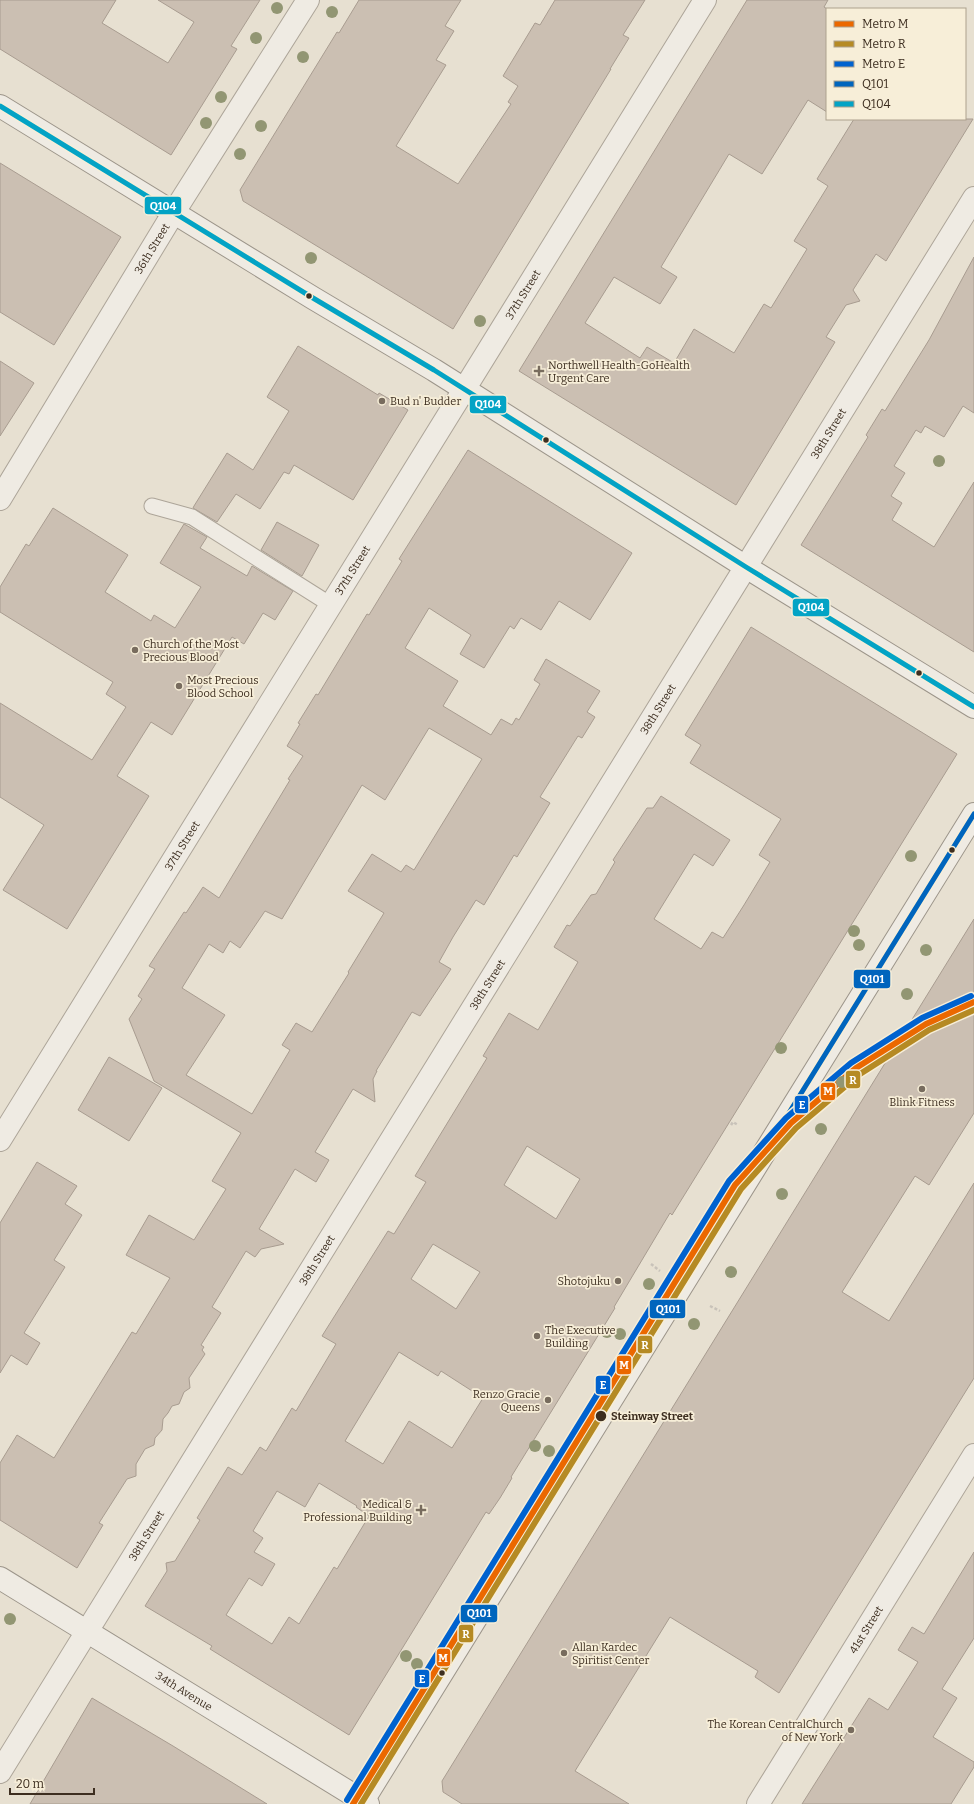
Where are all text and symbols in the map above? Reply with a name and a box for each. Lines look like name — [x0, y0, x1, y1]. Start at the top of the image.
legend — [826, 8, 966, 120]
text: Metro M — [862, 17, 909, 31]
text: Metro R — [862, 37, 906, 51]
text: Metro E — [862, 57, 905, 71]
text: Q101 — [862, 77, 889, 91]
text: Q104 — [862, 97, 891, 111]
line badge: Q104 — [144, 196, 182, 215]
text: Q104 — [150, 200, 177, 213]
street label: 36th Street — [132, 221, 172, 276]
street label: 37th Street — [503, 267, 543, 322]
unlabelled marker — [304, 291, 314, 301]
place label: Northwell Health-GoHealth Urgent Care — [548, 359, 690, 385]
marker: Northwell Health-GoHealth Urgent Care — [533, 365, 545, 377]
place label: Bud n' Budder — [390, 395, 461, 408]
line badge: Q104 — [469, 395, 507, 414]
marker: Bud n' Budder — [377, 396, 387, 406]
text: Q104 — [475, 398, 502, 411]
street label: 38th Street — [808, 406, 849, 461]
unlabelled marker — [541, 435, 551, 445]
street label: 37th Street — [332, 543, 373, 597]
line badge: Q104 — [792, 598, 830, 617]
text: Q104 — [798, 601, 825, 614]
place label: Church of the Most Precious Blood — [143, 638, 239, 664]
marker: Church of the Most Precious Blood — [130, 645, 140, 655]
unlabelled marker — [914, 668, 924, 678]
place label: Most Precious Blood School — [187, 674, 259, 700]
marker: Most Precious Blood School — [174, 681, 184, 691]
street label: 38th Street — [637, 681, 678, 737]
street label: 37th Street — [162, 819, 202, 873]
unlabelled marker — [947, 845, 957, 855]
street label: 38th Street — [467, 957, 508, 1012]
line badge: Q101 — [853, 969, 891, 989]
text: Q101 — [860, 973, 885, 986]
line badge: R — [845, 1070, 861, 1089]
text: R — [849, 1074, 857, 1087]
line badge: M — [820, 1082, 836, 1101]
marker: Blink Fitness — [917, 1084, 927, 1094]
text: M — [823, 1085, 833, 1098]
line badge: E — [794, 1095, 809, 1114]
place label: Blink Fitness — [889, 1096, 955, 1109]
text: E — [799, 1099, 806, 1112]
street label: 38th Street — [296, 1232, 337, 1288]
place label: Shotojuku — [557, 1275, 610, 1288]
marker: Shotojuku — [613, 1276, 623, 1286]
line badge: Q101 — [649, 1299, 686, 1319]
text: Q101 — [656, 1303, 681, 1316]
place label: The Executive Building — [545, 1324, 616, 1350]
marker: The Executive Building — [532, 1331, 542, 1341]
line badge: R — [637, 1335, 653, 1354]
text: R — [641, 1339, 649, 1352]
line badge: M — [616, 1355, 632, 1375]
text: M — [619, 1359, 629, 1372]
line badge: E — [595, 1375, 611, 1395]
text: E — [600, 1379, 607, 1392]
place label: Renzo Gracie Queens — [473, 1388, 540, 1414]
marker: Renzo Gracie Queens — [543, 1395, 553, 1405]
marker: Steinway Street — [594, 1409, 608, 1423]
place label: Steinway Street — [611, 1410, 694, 1423]
place label: Medical & Professional Building — [303, 1498, 412, 1524]
marker: Medical & Professional Building — [415, 1504, 427, 1516]
street label: 38th Street — [126, 1508, 167, 1563]
line badge: Q101 — [460, 1604, 498, 1623]
street label: 41st Street — [846, 1604, 885, 1656]
text: Q101 — [467, 1607, 492, 1620]
line badge: R — [458, 1624, 474, 1643]
text: R — [462, 1628, 470, 1641]
place label: Allan Kardec Spiritist Center — [572, 1641, 649, 1667]
line badge: M — [436, 1648, 451, 1667]
marker: Allan Kardec Spiritist Center — [559, 1648, 569, 1658]
text: M — [438, 1652, 448, 1665]
unlabelled marker — [437, 1668, 447, 1678]
street label: 34th Avenue — [153, 1669, 215, 1713]
line badge: E — [414, 1669, 430, 1688]
text: E — [419, 1673, 426, 1686]
place label: The Korean CentralChurch of New York — [708, 1718, 844, 1744]
marker: The Korean CentralChurch of New York — [846, 1725, 856, 1735]
scale bar — [10, 1770, 94, 1796]
text: 20 m — [16, 1777, 45, 1791]

